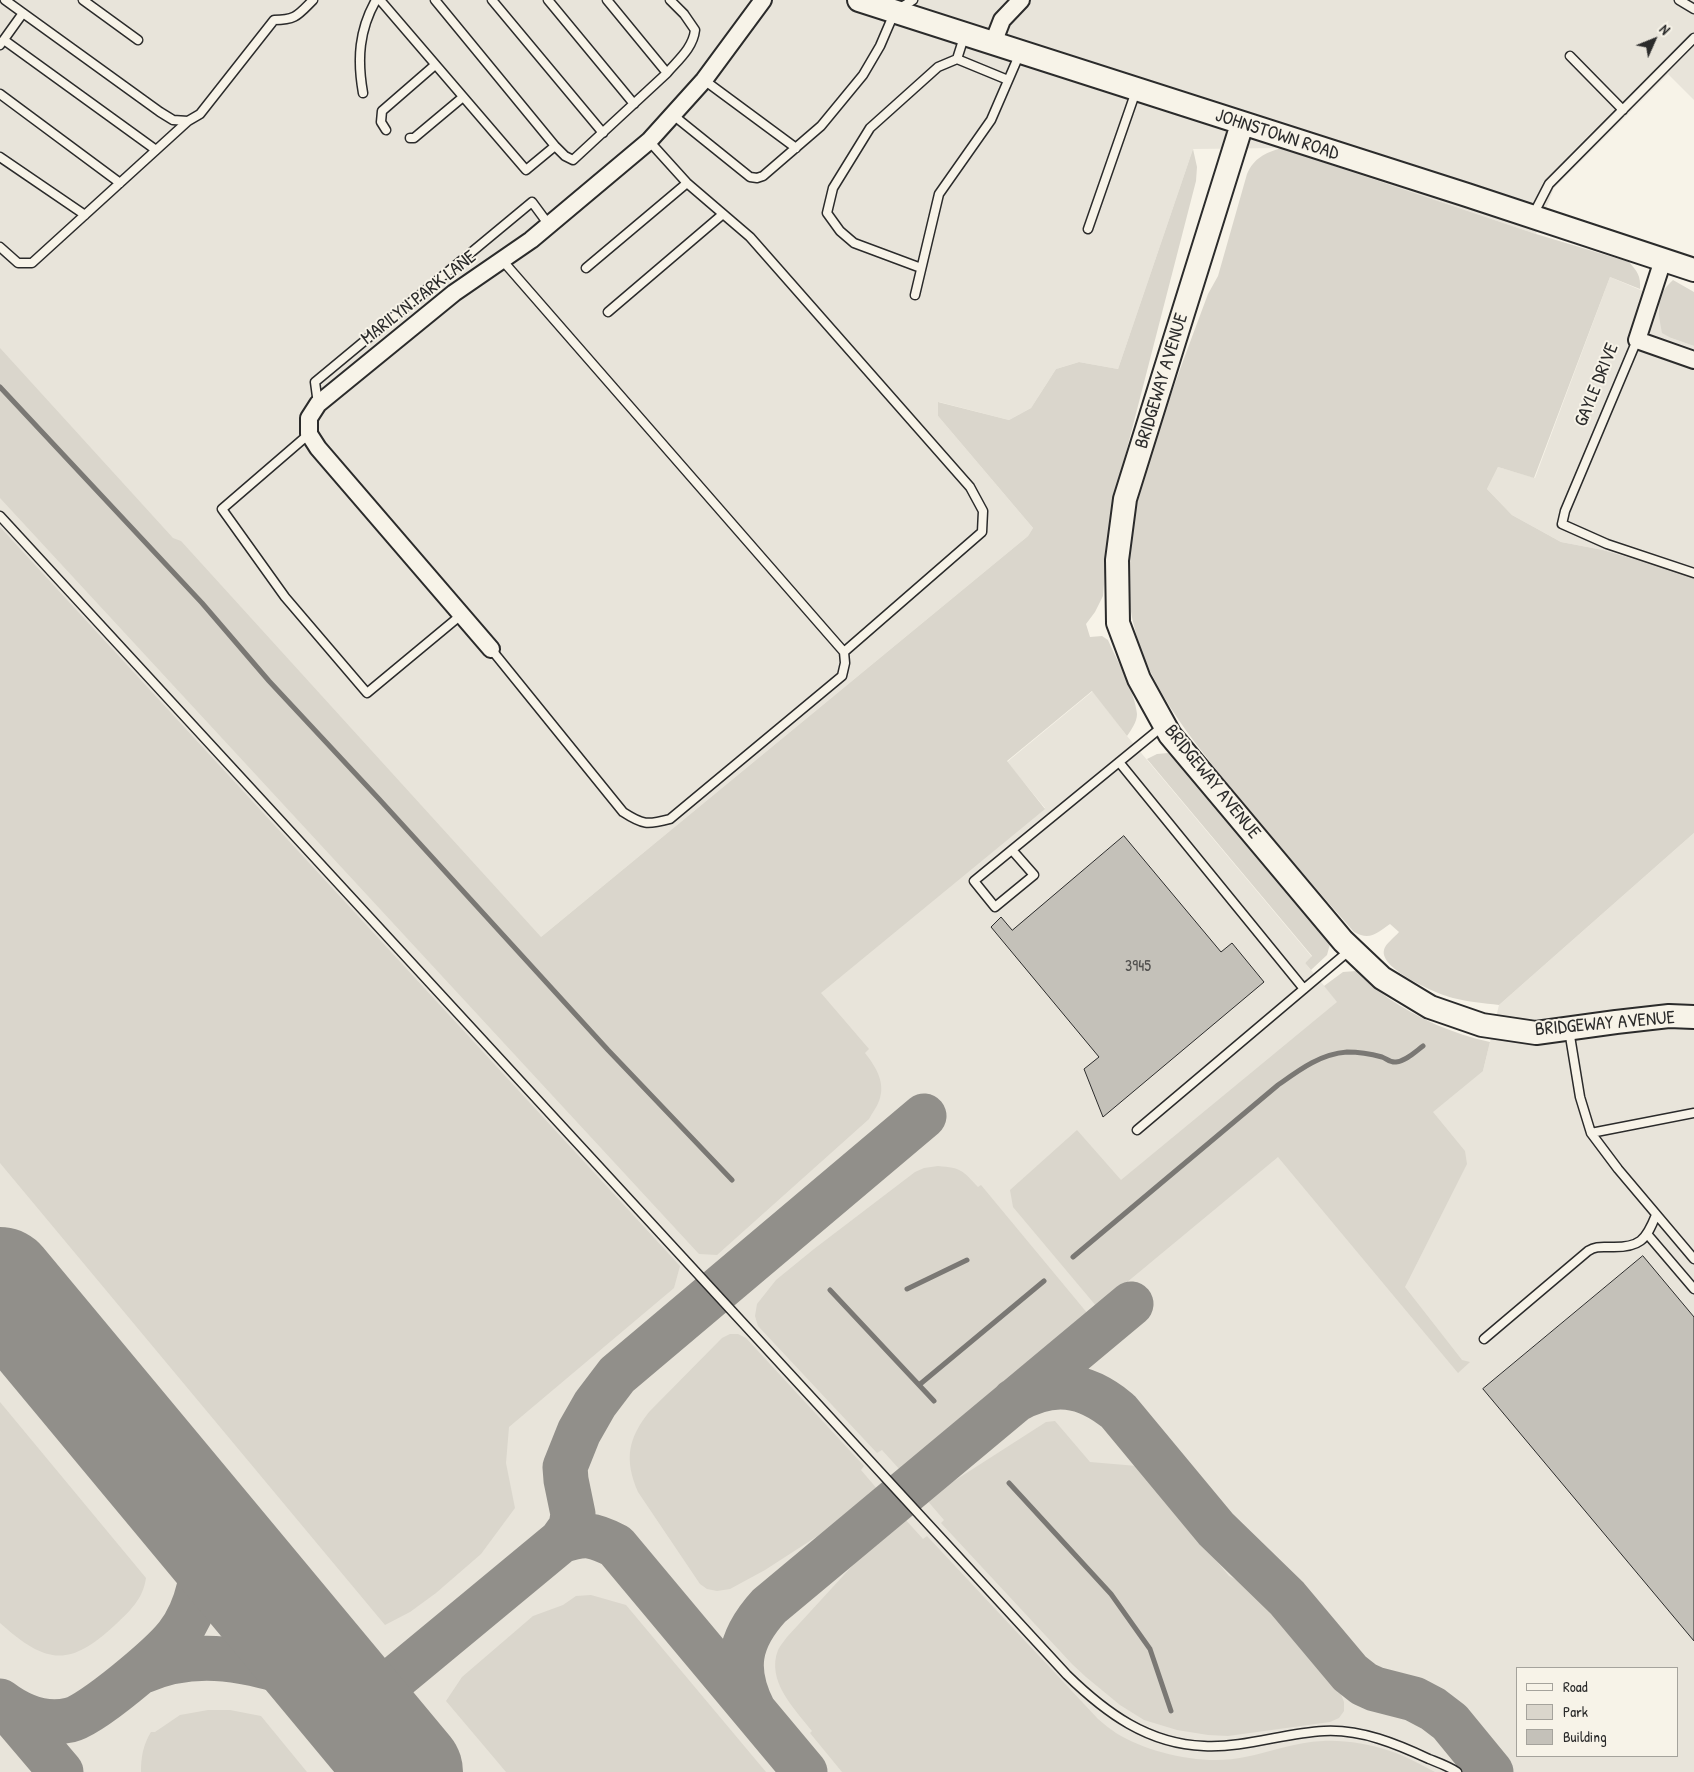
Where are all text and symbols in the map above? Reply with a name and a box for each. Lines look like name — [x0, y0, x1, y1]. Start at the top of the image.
north arrow — [1629, 15, 1679, 65]
text: N — [1656, 20, 1675, 39]
street label: JOHNSTOWN ROAD — [1212, 104, 1342, 166]
street label: MARILYN PARK LANE — [357, 246, 481, 350]
street label: BRIDGEWAY AVENUE — [1131, 311, 1193, 451]
street label: GAYLE DRIVE — [1570, 340, 1624, 430]
street label: BRIDGEWAY AVENUE — [1159, 720, 1265, 844]
house number: 3945 — [1125, 957, 1151, 977]
street label: BRIDGEWAY AVENUE — [1534, 1007, 1676, 1041]
legend — [1516, 1667, 1679, 1757]
text: Road — [1563, 1676, 1588, 1697]
text: Park — [1563, 1701, 1588, 1722]
text: Building — [1563, 1726, 1607, 1747]

